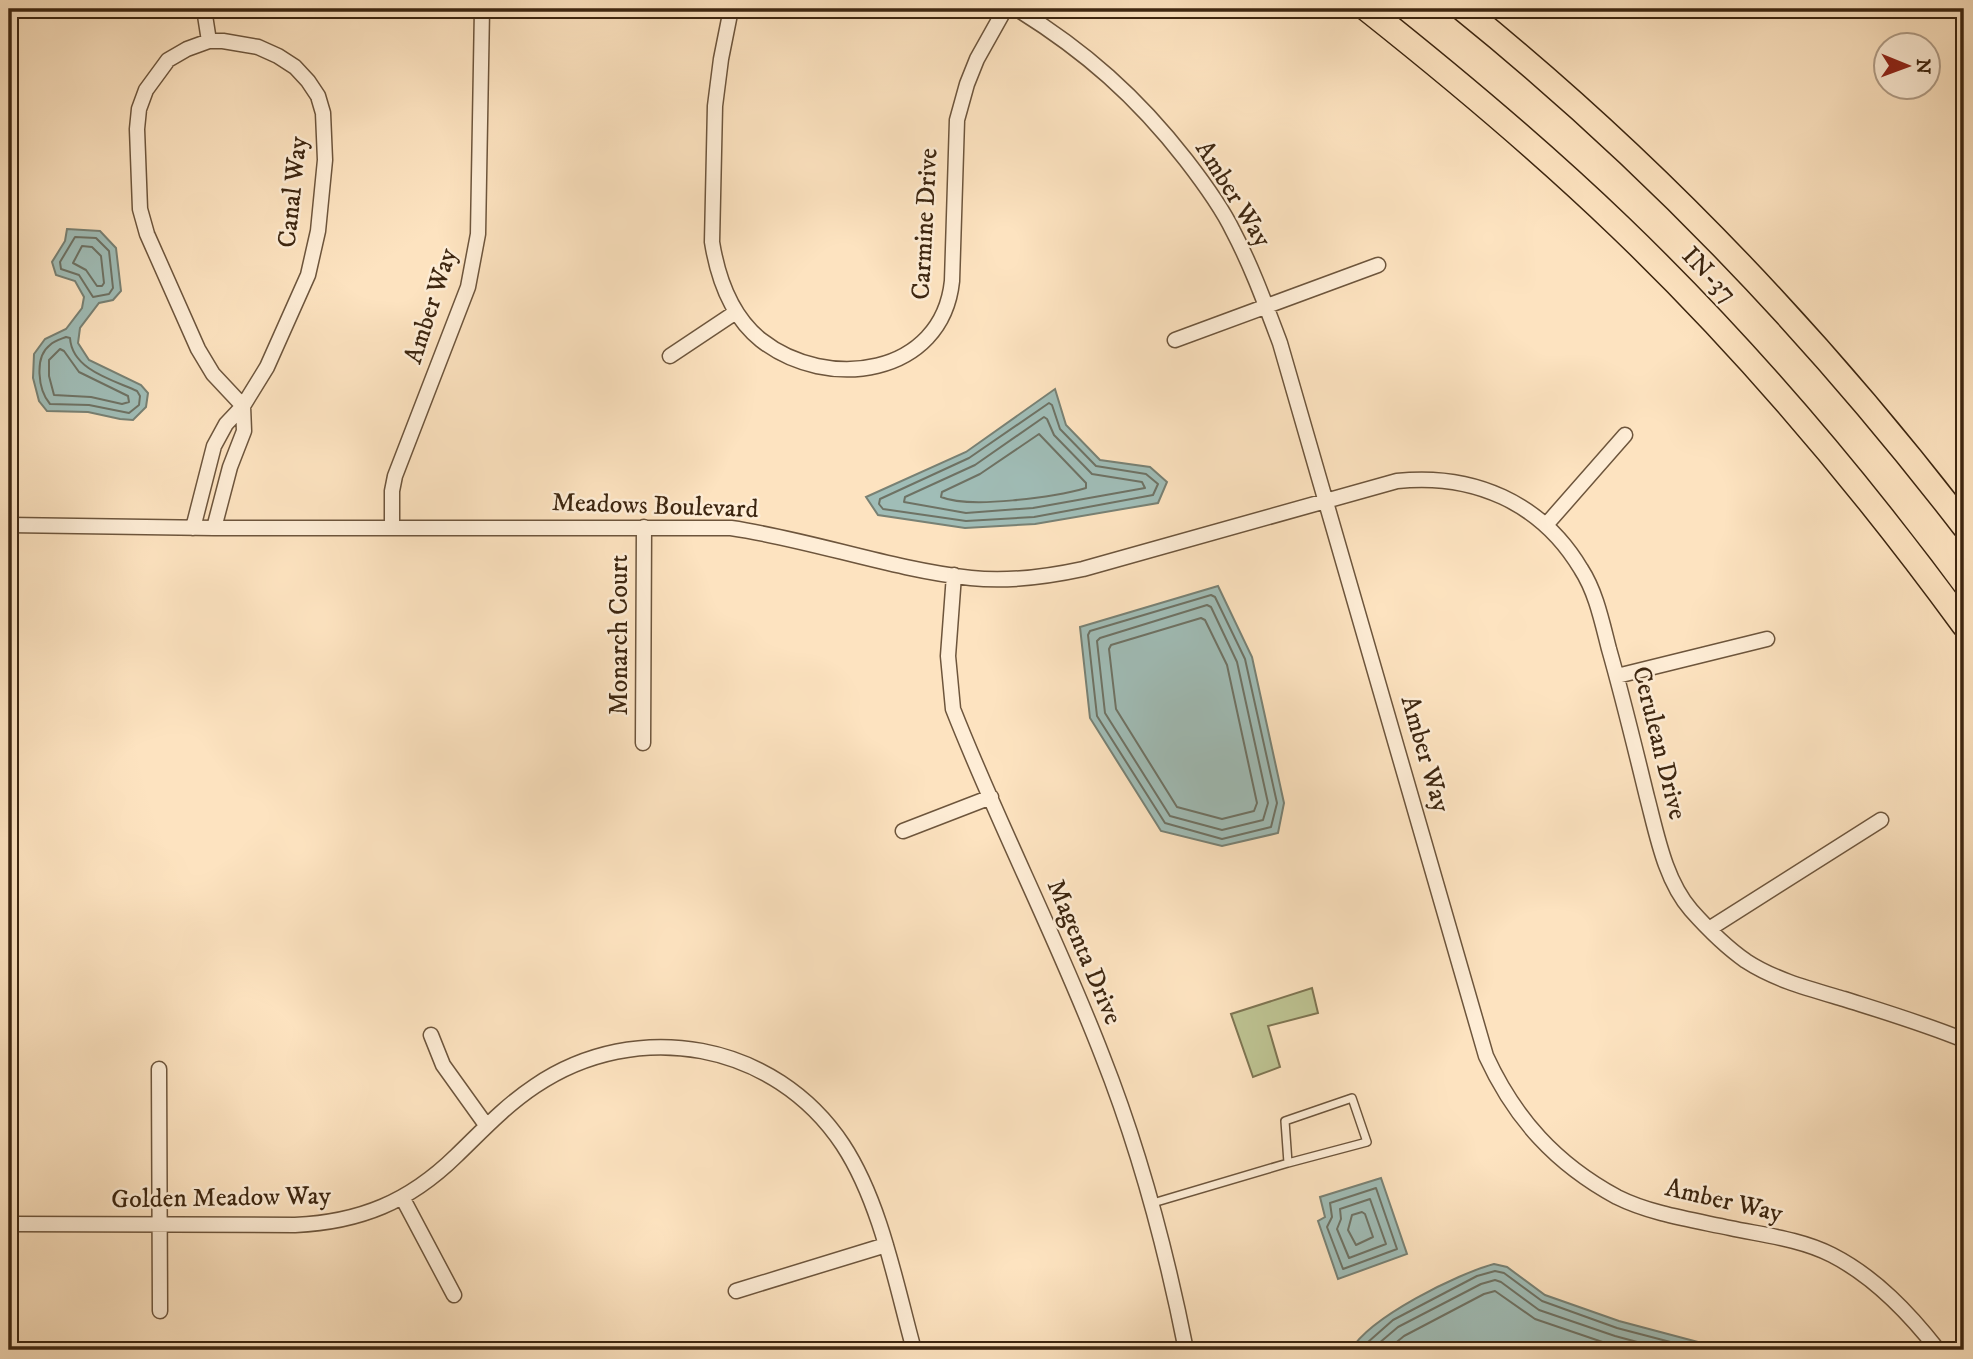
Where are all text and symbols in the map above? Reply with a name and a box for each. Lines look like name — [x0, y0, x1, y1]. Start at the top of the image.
north arrow — [1871, 32, 1941, 102]
text: N — [1911, 58, 1934, 75]
street label: Canal Way — [271, 134, 315, 249]
street label: Amber Way — [1187, 134, 1279, 254]
street label: Carmine Drive — [905, 147, 945, 301]
street label: IN-37 — [1674, 240, 1744, 310]
street label: Amber Way — [397, 243, 465, 368]
street label: Meadows Boulevard — [551, 486, 759, 526]
street label: Monarch Court — [603, 554, 636, 716]
street label: Cerulean Drive — [1624, 663, 1694, 823]
street label: Amber Way — [1393, 692, 1458, 817]
street label: Magenta Drive — [1039, 874, 1129, 1030]
street label: Amber Way — [1662, 1171, 1787, 1231]
street label: Golden Meadow Way — [111, 1180, 332, 1216]

